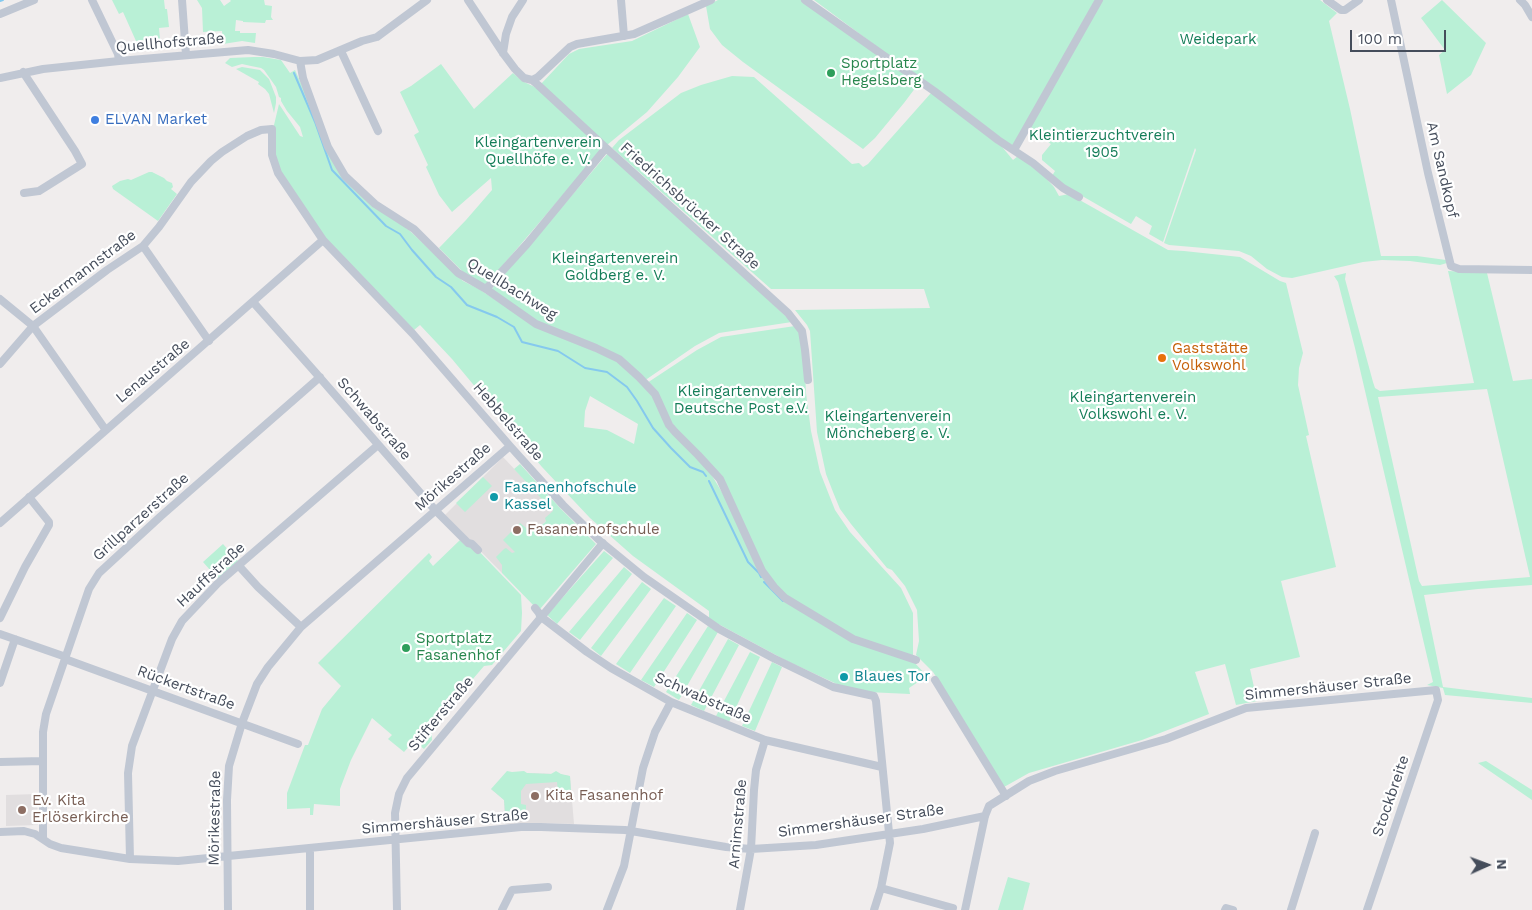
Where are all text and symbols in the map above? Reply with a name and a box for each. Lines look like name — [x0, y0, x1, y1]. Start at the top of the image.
scale bar — [1352, 20, 1448, 52]
street label: Quellhofstraße — [115, 29, 225, 57]
text: 100 m — [1358, 30, 1402, 48]
park label: Weidepark — [1179, 31, 1257, 49]
place label: Sportplatz Hegelsberg — [841, 55, 921, 90]
marker: Sportplatz Hegelsberg — [825, 67, 837, 79]
place label: ELVAN Market — [105, 111, 207, 129]
marker: ELVAN Market — [89, 114, 101, 126]
street label: Am Sandkopf — [1422, 120, 1462, 220]
park label: Kleintierzuchtverein 1905 — [1029, 127, 1175, 162]
park label: Kleingartenverein Quellhöfe e. V. — [475, 134, 601, 169]
street label: Friedrichsbrücker Straße — [616, 138, 764, 274]
street label: Eckermannstraße — [26, 226, 140, 318]
park label: Kleingartenverein Goldberg e. V. — [552, 250, 678, 285]
street label: Quellbachweg — [464, 254, 560, 324]
street label: Lenaustraße — [112, 335, 194, 407]
place label: Gaststätte Volkswohl — [1172, 340, 1248, 375]
marker: Gaststätte Volkswohl — [1156, 352, 1168, 364]
street label: Schwabstraße — [333, 374, 415, 464]
street label: Hebbelstraße — [469, 379, 547, 465]
park label: Kleingartenverein Deutsche Post e.V. — [674, 383, 808, 418]
park label: Kleingartenverein Volkswohl e. V. — [1070, 389, 1196, 424]
park label: Kleingartenverein Möncheberg e. V. — [825, 408, 951, 443]
street label: Mörikestraße — [411, 439, 495, 515]
street label: Grillparzerstraße — [89, 469, 193, 565]
place label: Fasanenhofschule Kassel — [504, 479, 637, 514]
marker: Fasanenhofschule Kassel — [488, 491, 500, 503]
place label: Fasanenhofschule — [527, 521, 660, 539]
marker: Fasanenhofschule — [511, 524, 523, 536]
street label: Hauffstraße — [173, 539, 249, 611]
place label: Sportplatz Fasanenhof — [416, 630, 501, 665]
marker: Sportplatz Fasanenhof — [400, 642, 412, 654]
street label: Rückertstraße — [135, 662, 237, 714]
place label: Blaues Tor — [854, 668, 930, 686]
street label: Schwabstraße — [652, 669, 754, 727]
street label: Simmershäuser Straße — [1244, 669, 1412, 705]
marker: Blaues Tor — [838, 671, 850, 683]
street label: Stifterstraße — [404, 673, 478, 755]
street label: Stockbreite — [1369, 753, 1413, 839]
street label: Mörikestraße — [205, 770, 225, 866]
street label: Arnimstraße — [725, 778, 751, 870]
place label: Kita Fasanenhof — [545, 787, 663, 805]
marker: Kita Fasanenhof — [529, 790, 541, 802]
place label: Ev. Kita Erlöserkirche — [32, 792, 129, 827]
street label: Simmershäuser Straße — [777, 800, 945, 842]
marker: Ev. Kita Erlöserkirche — [16, 804, 28, 816]
street label: Simmershäuser Straße — [361, 806, 529, 838]
north arrow — [1462, 840, 1512, 890]
text: N — [1494, 859, 1510, 870]

